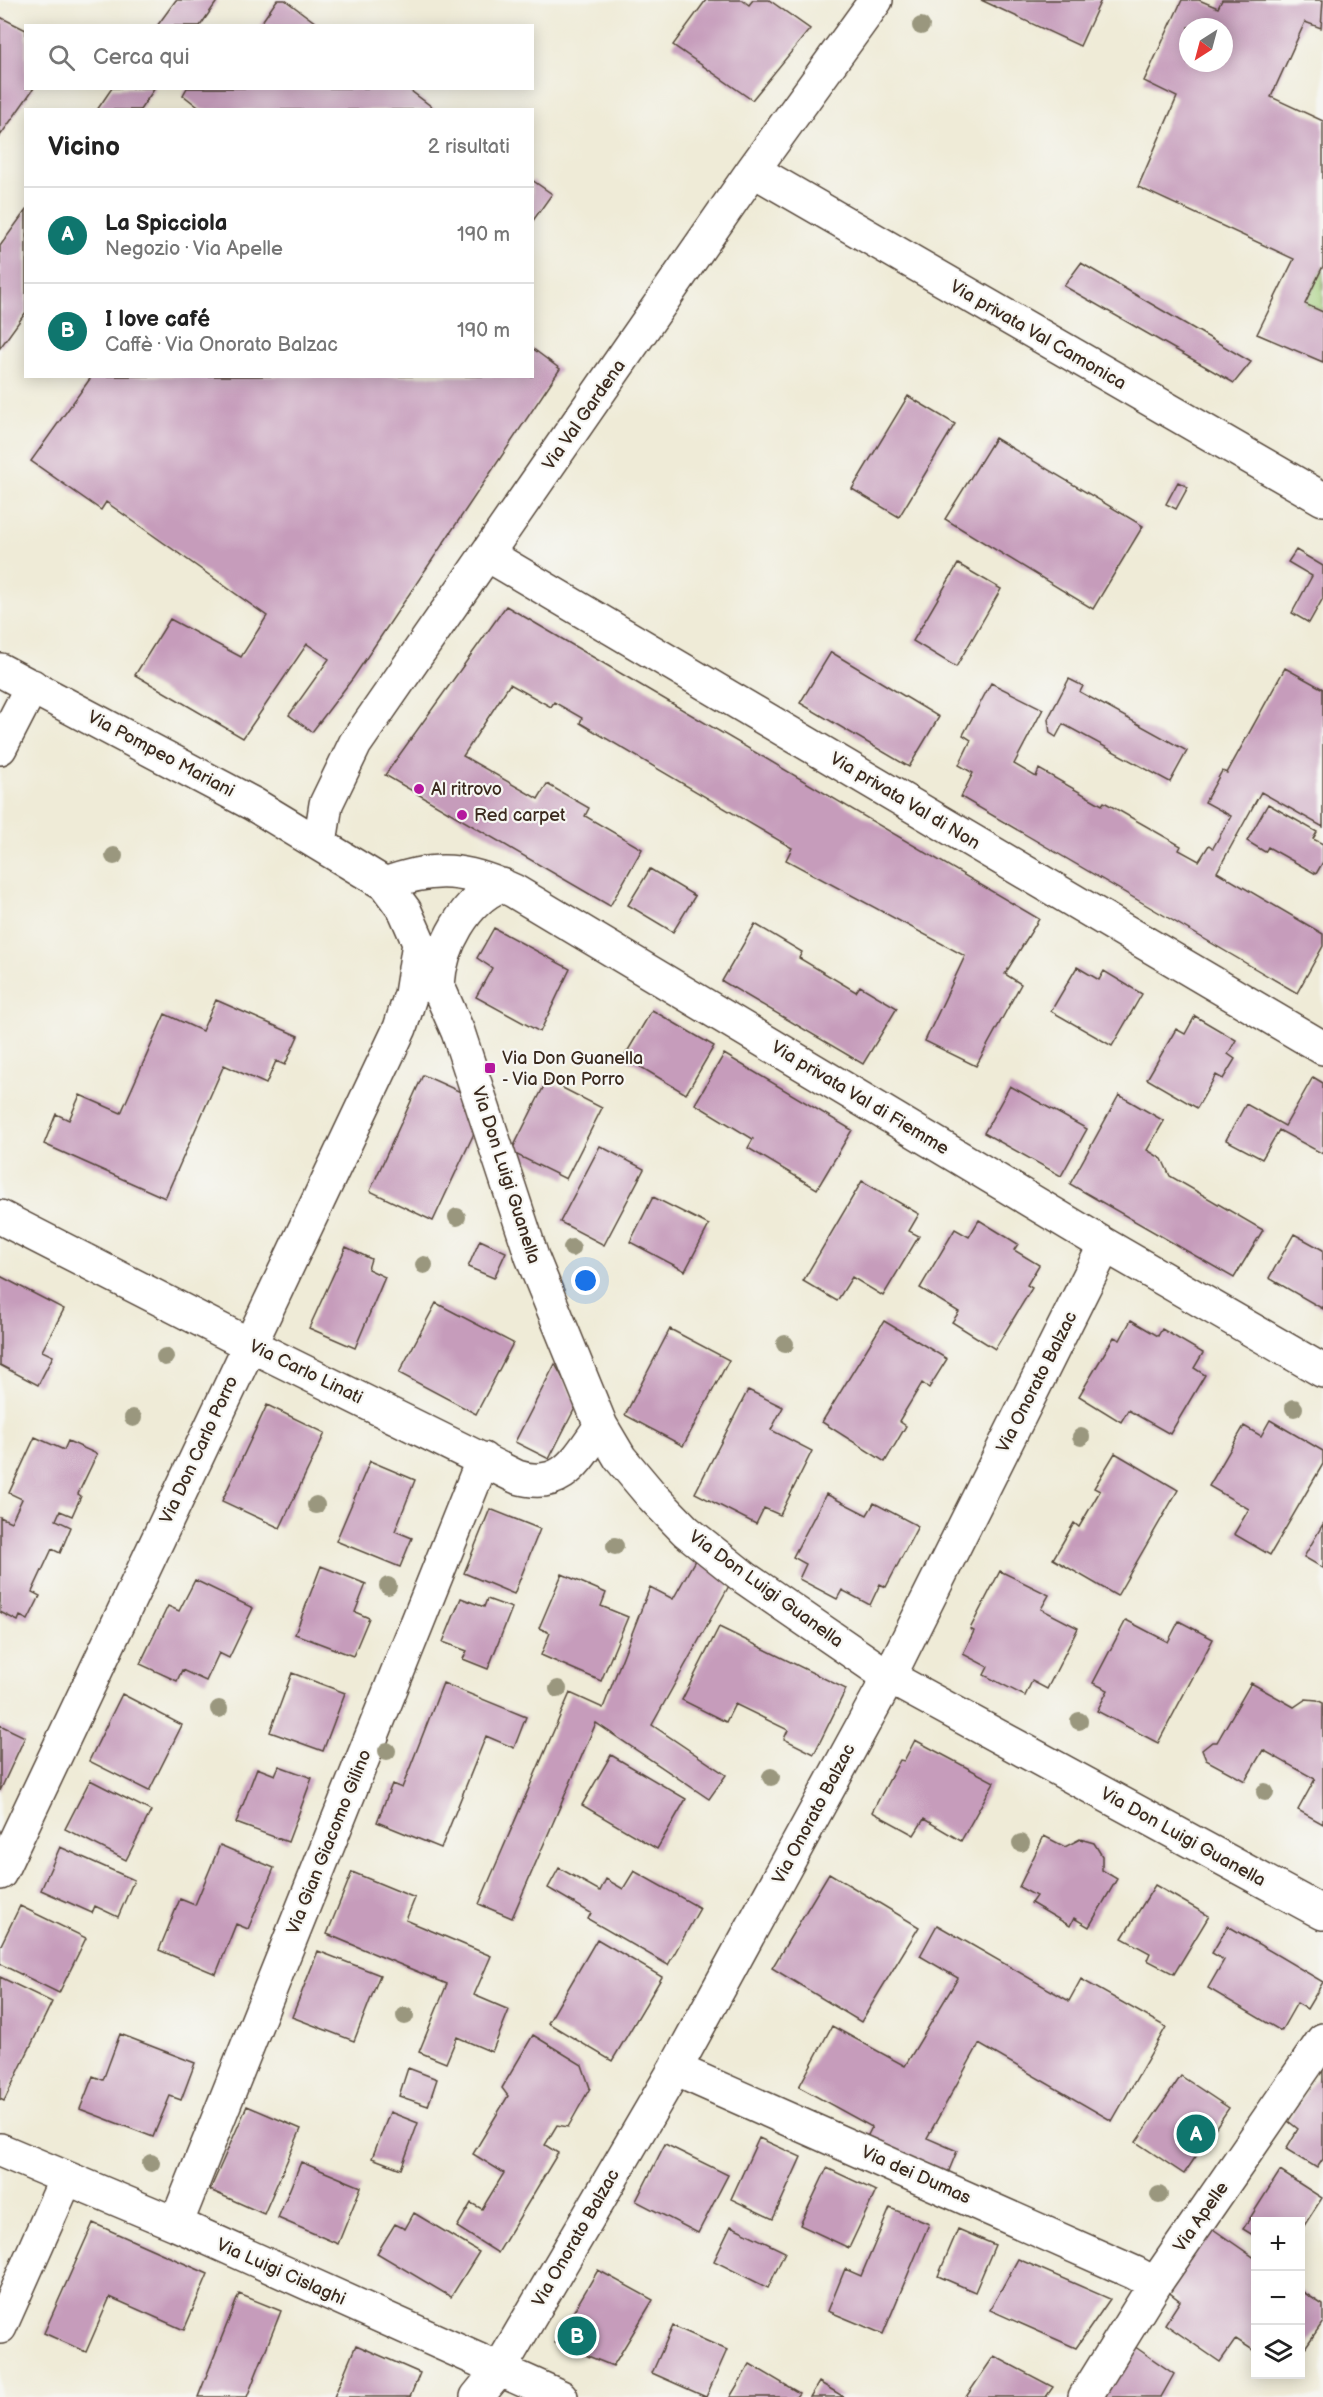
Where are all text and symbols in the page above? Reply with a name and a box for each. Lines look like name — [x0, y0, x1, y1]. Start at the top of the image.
north arrow — [1179, 18, 1233, 72]
search box — [24, 24, 534, 90]
icon: search — [45, 41, 78, 74]
text: Cerca qui — [93, 44, 190, 71]
text: Vicino — [48, 132, 120, 163]
text: 2 risultati — [428, 135, 510, 159]
text: La Spicciola — [105, 210, 227, 237]
text: A — [61, 223, 74, 247]
text: 190 m — [457, 223, 510, 247]
text: Negozio · Via Apelle — [105, 237, 283, 261]
street label: Via privata Val Camonica — [946, 276, 1130, 394]
text: I love café — [105, 306, 210, 333]
text: B — [60, 319, 75, 343]
text: 190 m — [457, 319, 510, 343]
text: Caffè · Via Onorato Balzac — [105, 333, 338, 357]
street label: Via Val Gardena — [538, 356, 630, 474]
street label: Via Pompeo Mariani — [84, 706, 238, 802]
street label: Via privata Val di Non — [826, 748, 984, 854]
place label: Al ritrovo — [431, 779, 502, 800]
marker: Al ritrovo — [412, 782, 426, 796]
place label: Red carpet — [474, 805, 566, 826]
marker: Red carpet — [455, 808, 469, 822]
street label: Via privata Val di Fiemme — [767, 1037, 953, 1160]
place label: Via Don Guanella - Via Don Porro — [502, 1048, 643, 1090]
marker: Via Don Guanella - Via Don Porro — [483, 1061, 497, 1075]
street label: Via Don Luigi Guanella — [467, 1084, 545, 1266]
your location — [571, 1266, 600, 1295]
street label: Via Onorato Balzac — [992, 1308, 1082, 1456]
street label: Via Carlo Linati — [246, 1335, 366, 1409]
street label: Via Don Carlo Porro — [156, 1373, 242, 1527]
street label: Via Don Luigi Guanella — [685, 1526, 847, 1652]
street label: Via Onorato Balzac — [768, 1740, 860, 1888]
street label: Via Gian Giacomo Gilino — [282, 1747, 376, 1937]
street label: Via Don Luigi Guanella — [1097, 1783, 1269, 1891]
pin: A — [1176, 2112, 1216, 2156]
street label: Via dei Dumas — [858, 2141, 974, 2209]
street label: Via Onorato Balzac — [528, 2165, 624, 2311]
street label: Via Apelle — [1169, 2178, 1233, 2256]
map controls — [1251, 2217, 1305, 2379]
button: + — [1251, 2217, 1305, 2271]
street label: Via Luigi Cislaghi — [213, 2234, 349, 2310]
button: − — [1251, 2271, 1305, 2325]
pin: B — [558, 2314, 596, 2358]
button: layers — [1251, 2325, 1305, 2379]

